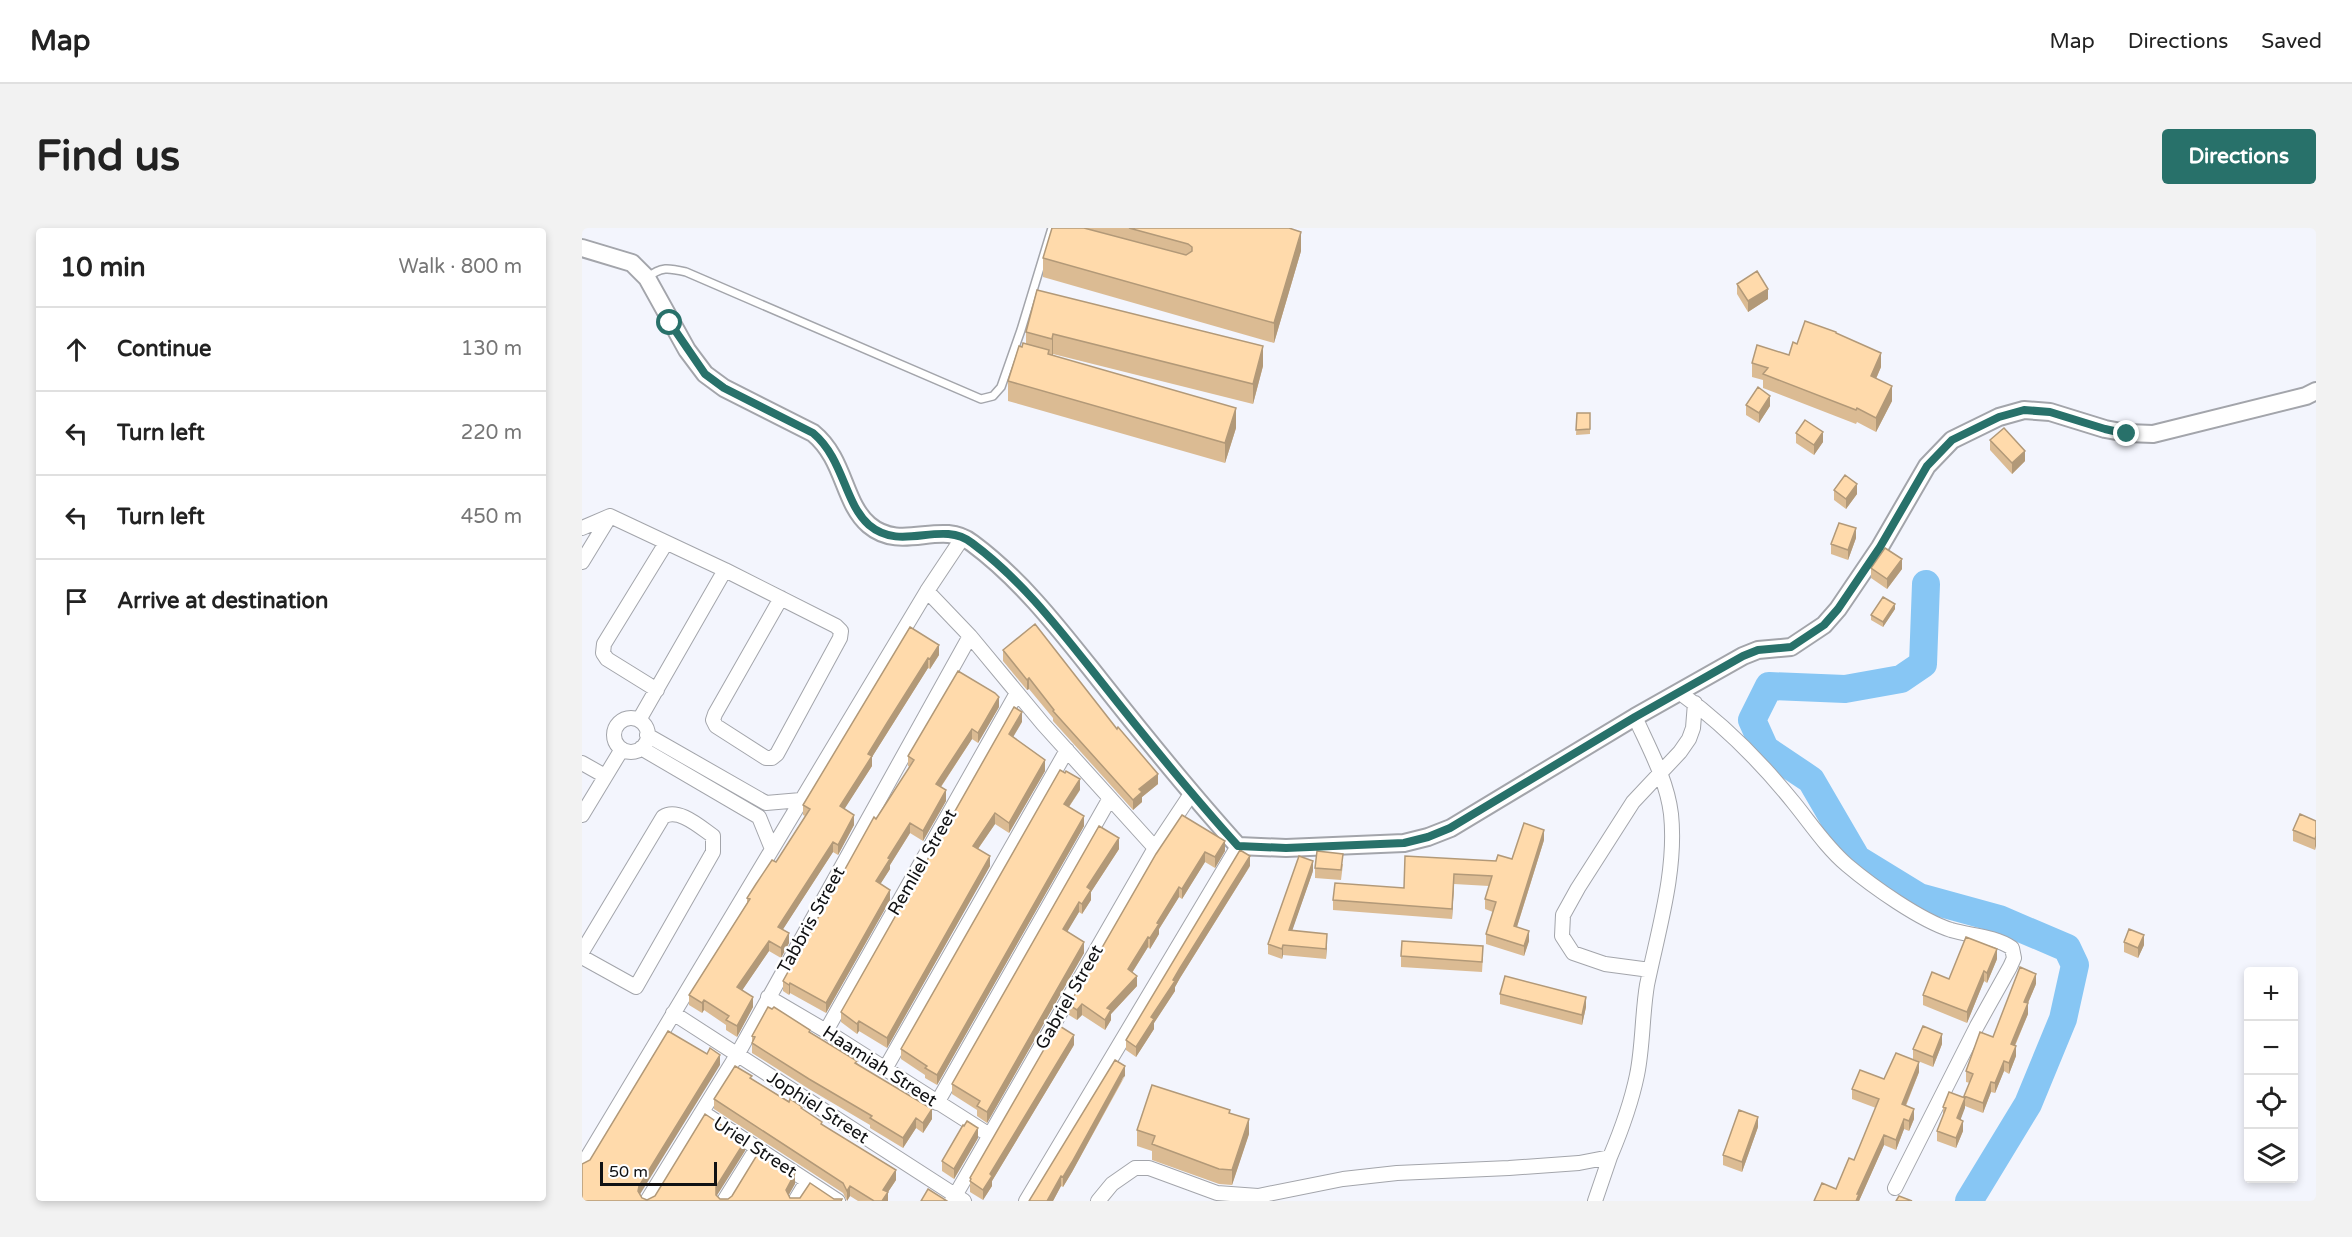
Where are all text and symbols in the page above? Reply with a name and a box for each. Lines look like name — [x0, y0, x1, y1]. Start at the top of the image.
text: Map — [30, 24, 90, 58]
text: Map — [2049, 29, 2095, 54]
text: Directions — [2128, 29, 2228, 54]
text: Saved — [2261, 29, 2322, 54]
button: Directions — [2162, 129, 2316, 184]
text: Find us — [36, 131, 180, 182]
text: 10 min — [60, 252, 146, 283]
text: Walk · 800 m — [399, 255, 522, 279]
route start — [656, 309, 682, 335]
icon: ahead — [60, 333, 93, 366]
text: Continue — [117, 336, 212, 362]
text: 130 m — [461, 337, 522, 361]
icon: left — [60, 417, 93, 450]
text: Turn left — [117, 420, 205, 446]
route end — [2113, 420, 2139, 446]
text: 220 m — [461, 421, 522, 445]
icon: left — [60, 501, 93, 534]
text: Turn left — [117, 504, 205, 530]
text: 450 m — [461, 505, 522, 529]
icon: arrive — [60, 585, 93, 618]
text: Arrive at destination — [117, 588, 328, 614]
street label: Remliel Street — [883, 805, 961, 919]
street label: Tabbris Street — [773, 863, 849, 977]
street label: Gabriel Street — [1030, 941, 1108, 1053]
map controls — [2244, 967, 2298, 1183]
button: + — [2244, 967, 2298, 1021]
street label: Haamiah Street — [819, 1021, 941, 1111]
button: − — [2244, 1021, 2298, 1075]
street label: Jophiel Street — [763, 1066, 873, 1148]
button: locate — [2244, 1075, 2298, 1129]
street label: Uriel Street — [709, 1112, 801, 1182]
button: layers — [2244, 1129, 2298, 1183]
scale bar — [600, 1159, 717, 1186]
text: 50 m — [609, 1162, 648, 1182]

